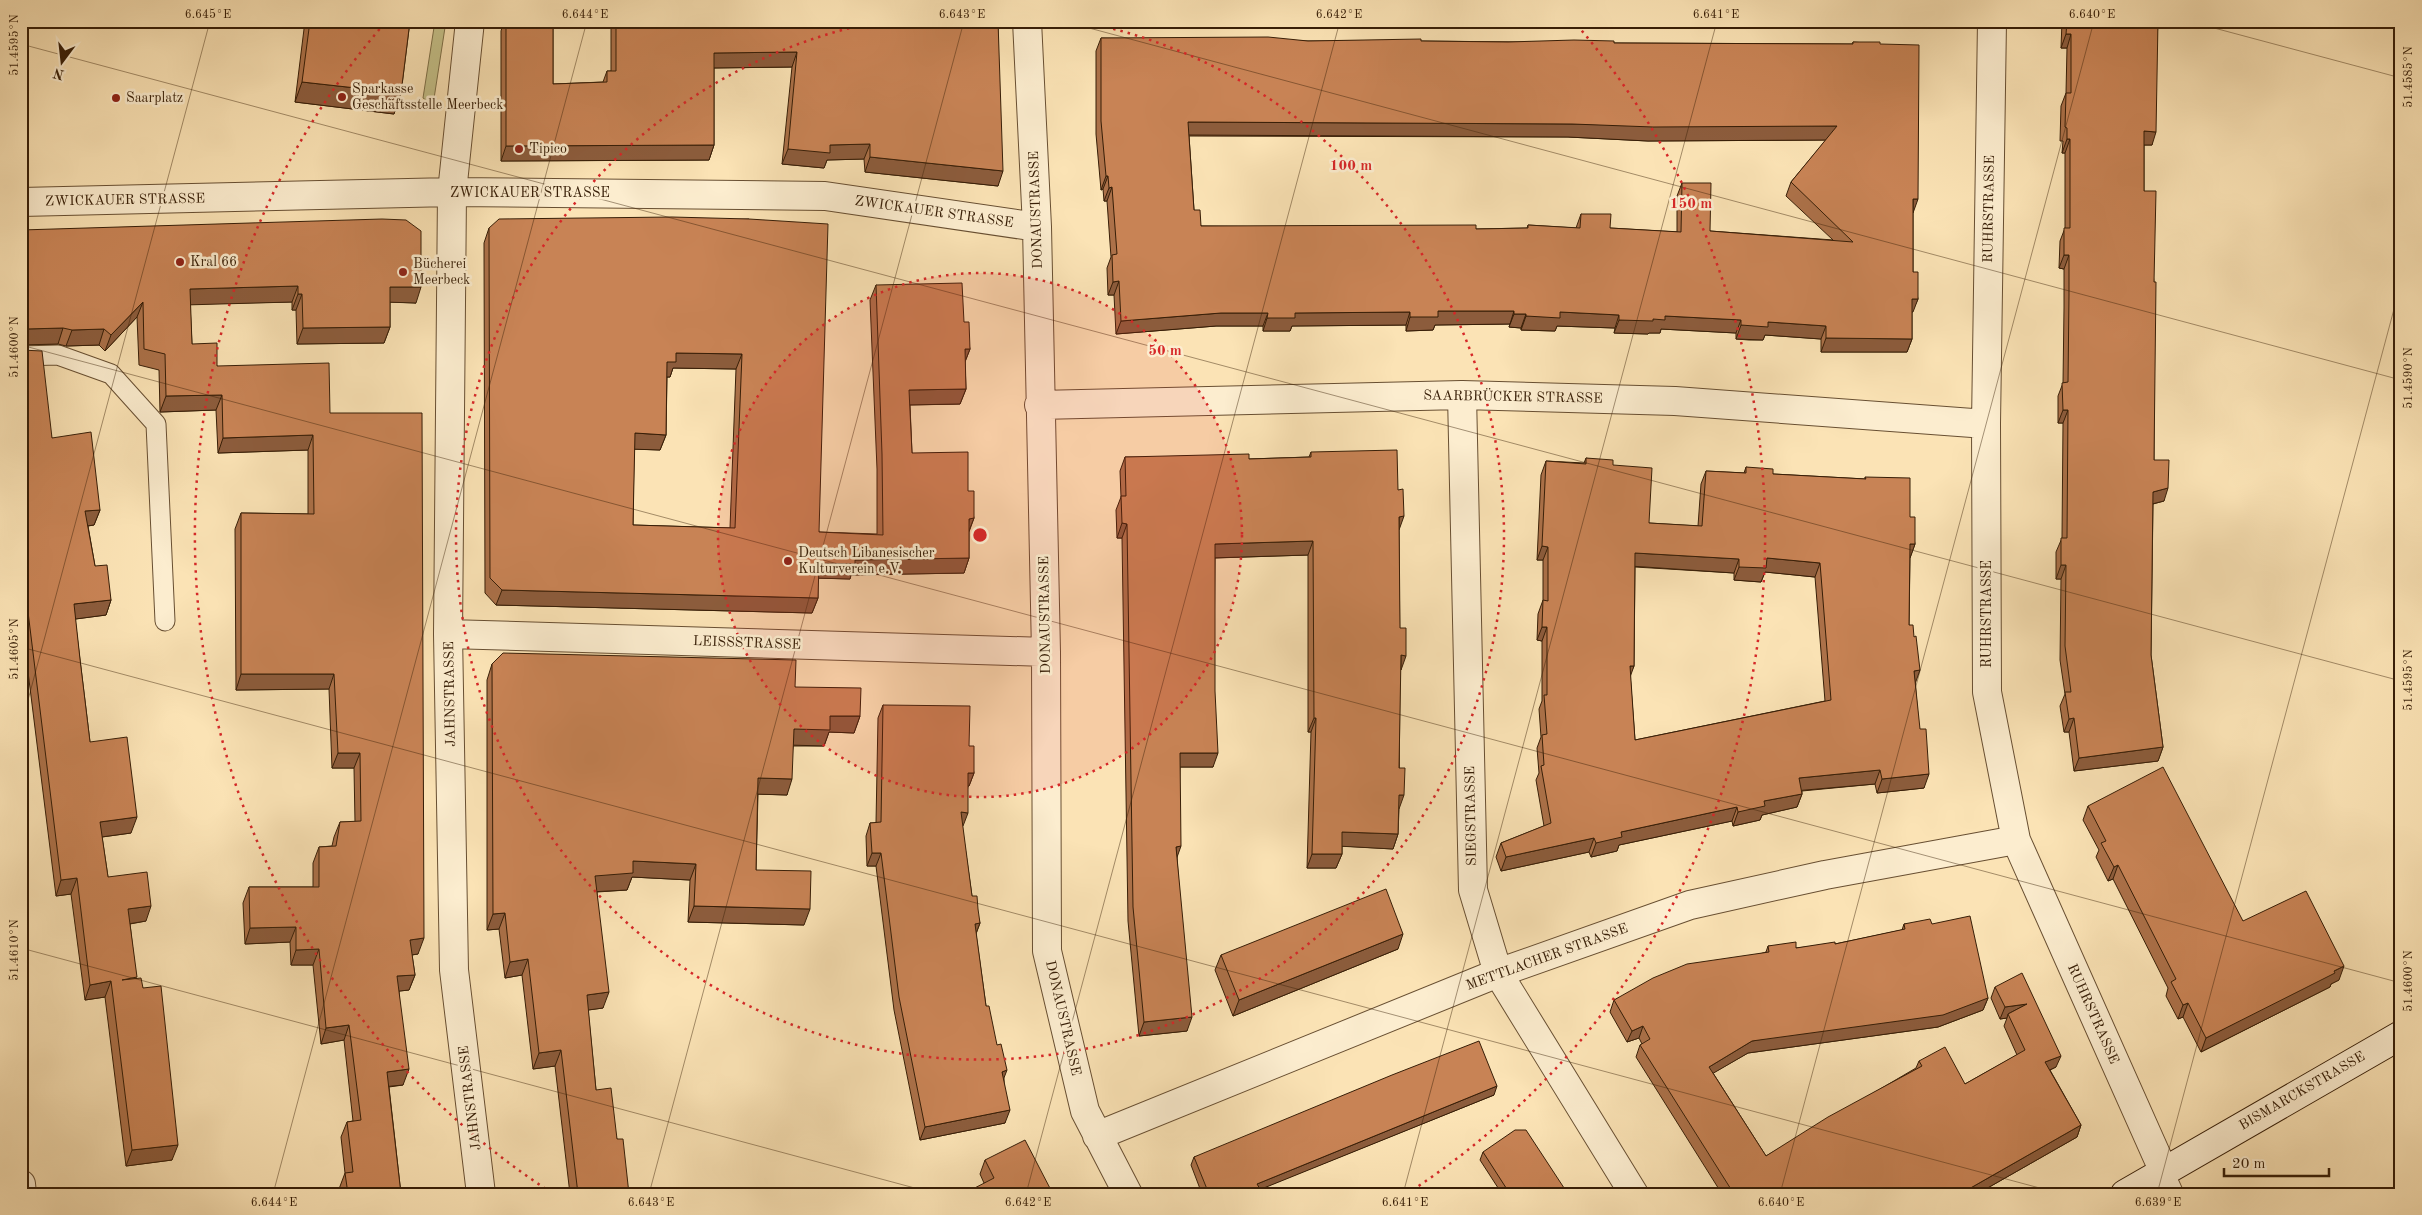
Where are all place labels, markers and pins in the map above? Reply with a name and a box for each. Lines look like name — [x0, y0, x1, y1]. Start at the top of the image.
place label: Sparkasse Geschäftsstelle Meerbeck — [352, 82, 504, 112]
place label: Saarplatz — [126, 91, 183, 105]
marker: Sparkasse Geschäftsstelle Meerbeck — [336, 91, 348, 103]
marker: Saarplatz — [110, 92, 122, 104]
place label: Tipico — [529, 142, 567, 156]
marker: Tipico — [513, 143, 525, 155]
place label: Kral 66 — [190, 255, 237, 269]
marker: Kral 66 — [174, 256, 186, 268]
place label: Bücherei Meerbeck — [413, 257, 470, 287]
marker: Bücherei Meerbeck — [397, 266, 409, 278]
centre of rings — [971, 526, 989, 544]
place label: Deutsch Libanesischer Kulturverein e.V. — [798, 546, 935, 576]
marker: Deutsch Libanesischer Kulturverein e.V. — [782, 555, 794, 567]

